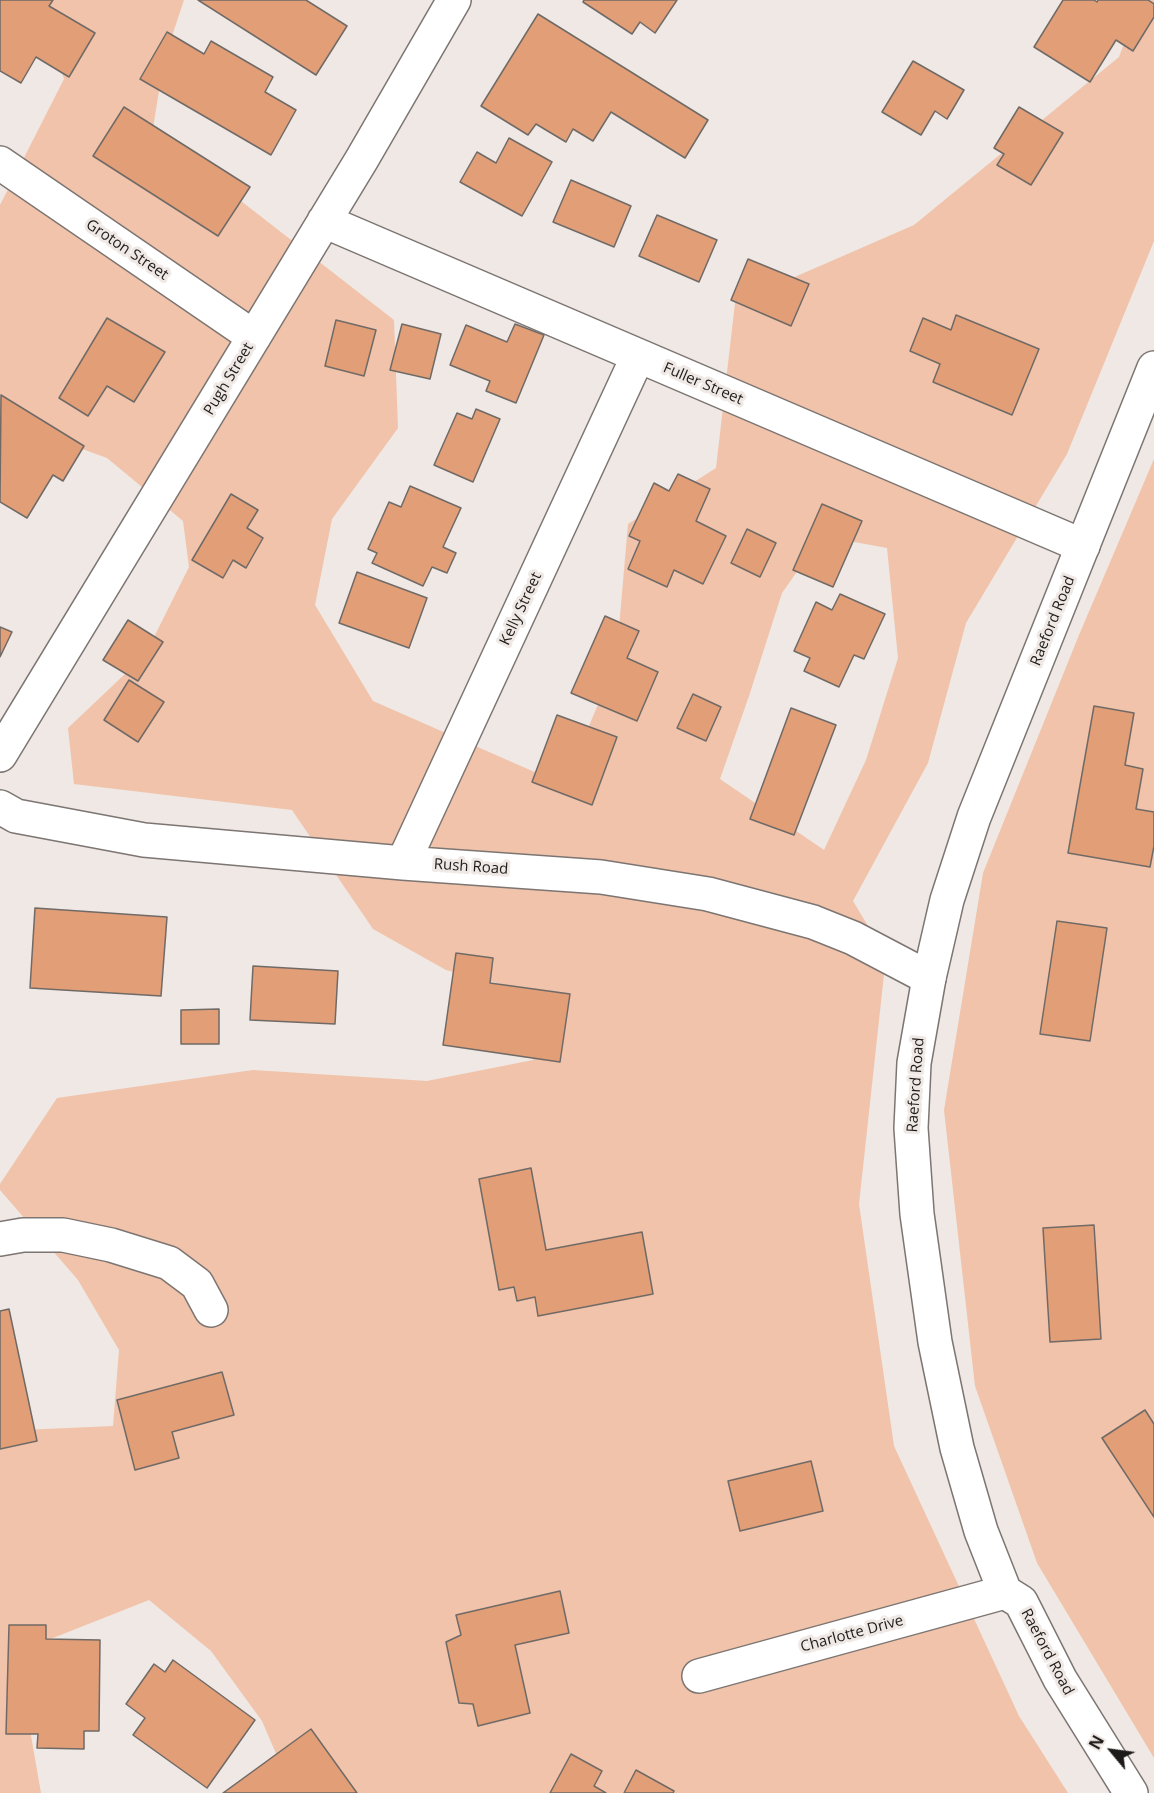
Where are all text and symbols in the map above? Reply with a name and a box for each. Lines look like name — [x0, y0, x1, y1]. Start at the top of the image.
street label: Groton Street — [82, 216, 172, 284]
street label: Pugh Street — [200, 339, 258, 419]
street label: Fuller Street — [660, 359, 746, 409]
street label: Kelly Street — [496, 570, 546, 648]
street label: Raeford Road — [1027, 574, 1079, 668]
street label: Rush Road — [433, 855, 509, 879]
street label: Raeford Road — [904, 1037, 928, 1133]
street label: Raeford Road — [1017, 1606, 1077, 1698]
street label: Charlotte Drive — [799, 1612, 905, 1656]
north arrow — [1082, 1721, 1142, 1781]
text: N — [1083, 1731, 1109, 1753]

